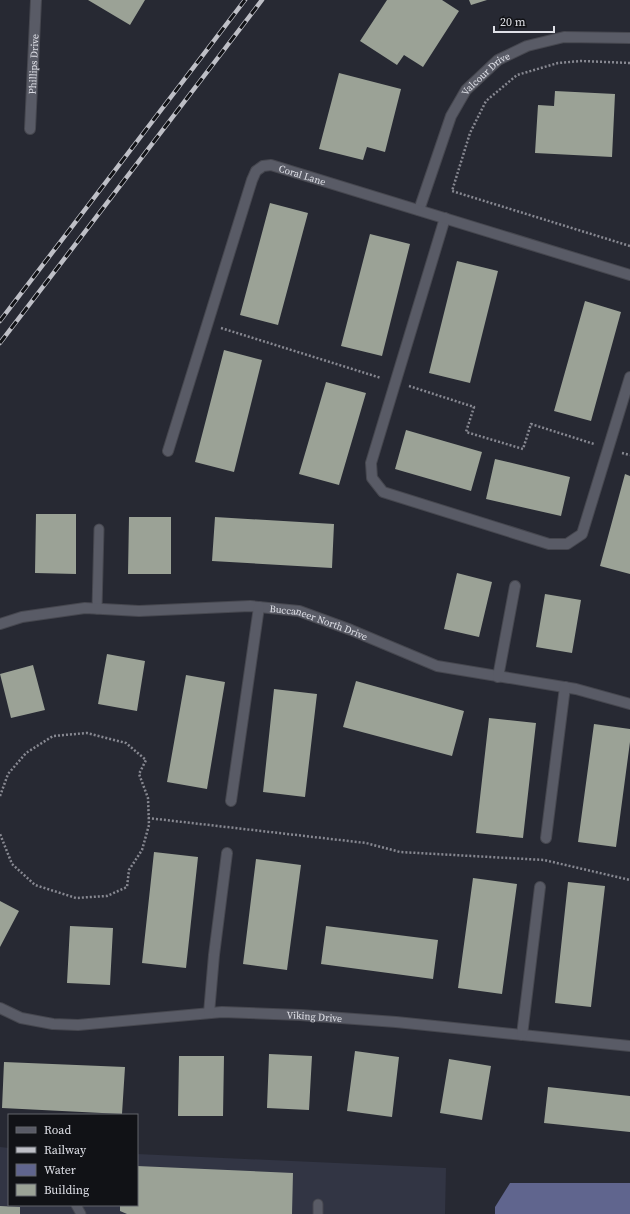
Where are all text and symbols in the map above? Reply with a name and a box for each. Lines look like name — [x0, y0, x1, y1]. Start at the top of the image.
scale bar — [494, 8, 554, 34]
text: 20 m — [500, 14, 526, 30]
street label: Phillips Drive — [25, 34, 41, 95]
street label: Valcour Drive — [458, 49, 512, 97]
street label: Coral Lane — [277, 161, 327, 188]
street label: Buccaneer North Drive — [269, 602, 370, 643]
street label: Viking Drive — [286, 1008, 343, 1025]
legend — [8, 1114, 138, 1206]
text: Road — [44, 1122, 71, 1138]
text: Railway — [44, 1142, 87, 1158]
text: Water — [44, 1162, 76, 1178]
text: Building — [44, 1182, 89, 1198]

